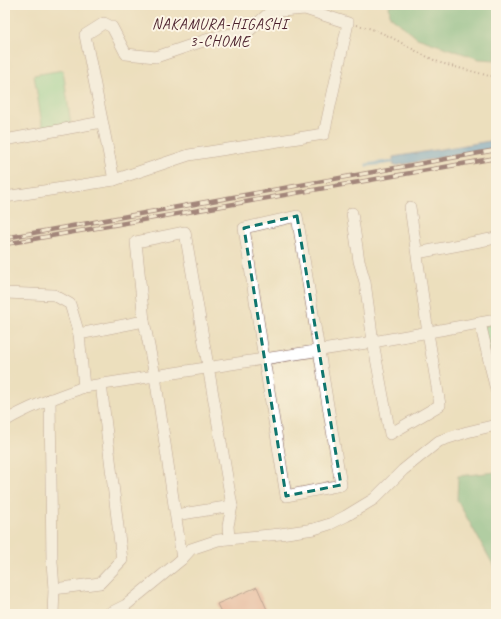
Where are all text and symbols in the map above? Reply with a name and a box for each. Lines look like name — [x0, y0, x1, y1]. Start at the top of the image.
district label: NAKAMURA-HIGASHI 3-CHOME — [152, 15, 291, 51]

